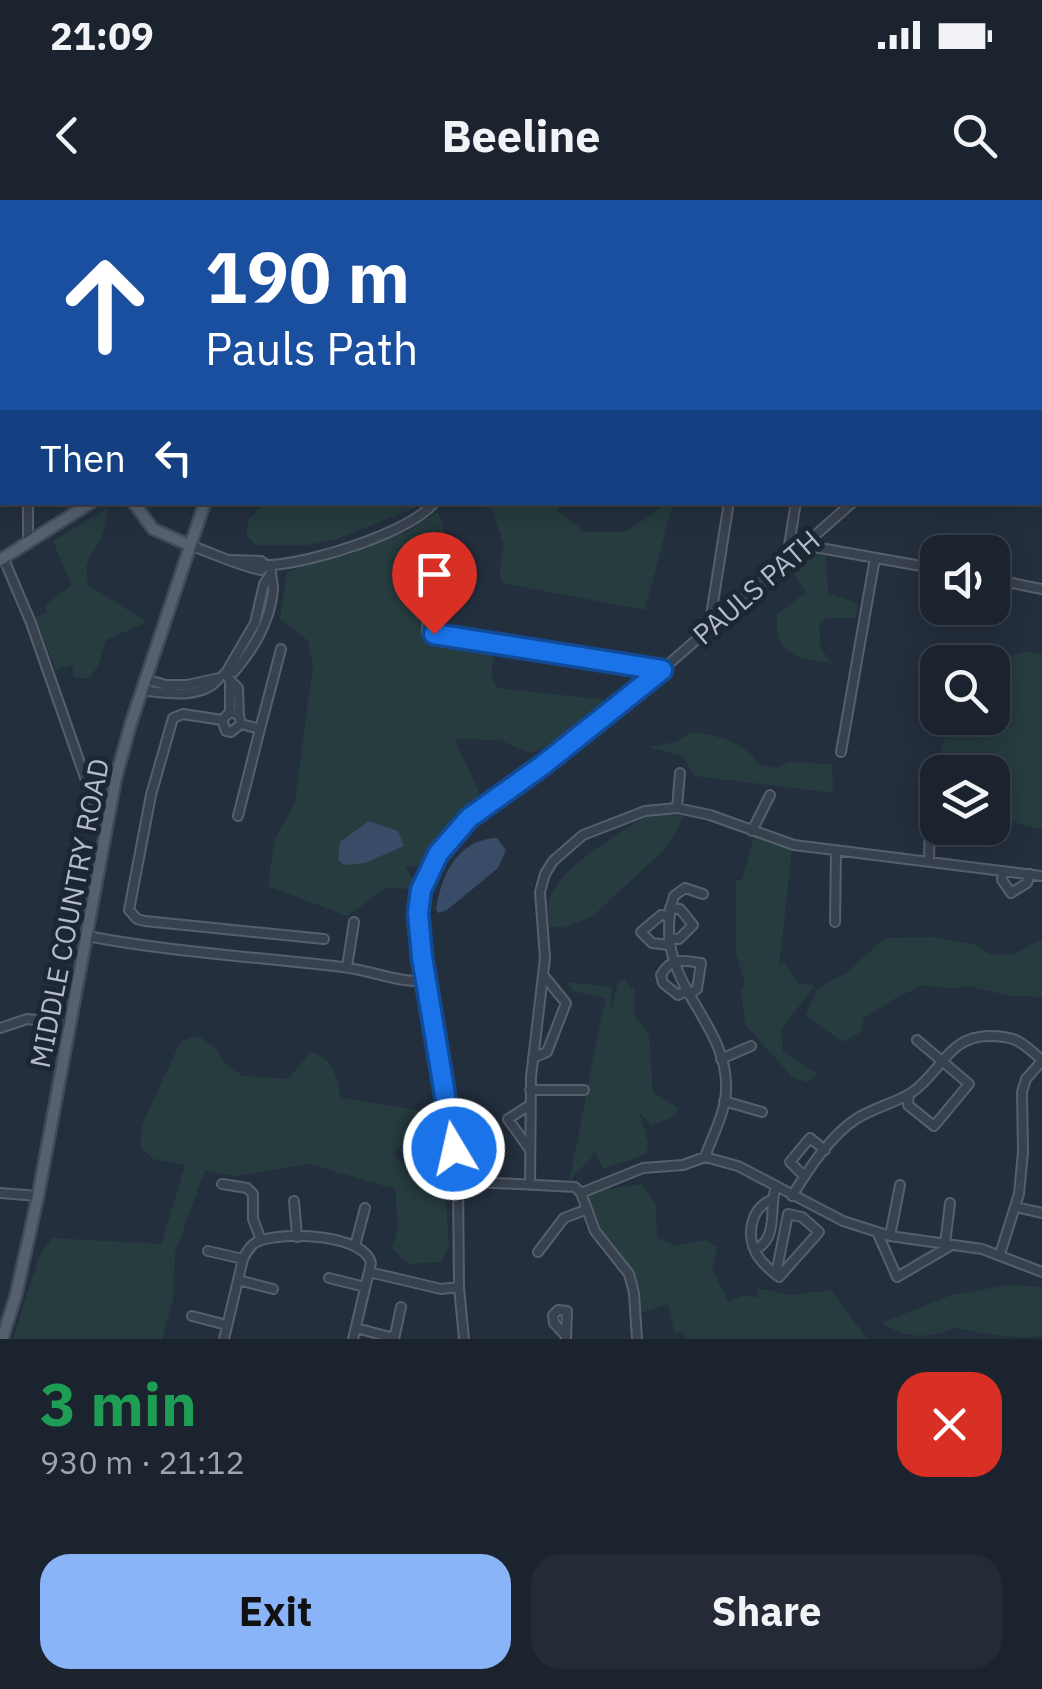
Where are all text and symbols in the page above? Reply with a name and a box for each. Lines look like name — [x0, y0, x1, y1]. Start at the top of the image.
text: 21:09 — [50, 11, 154, 60]
text: Beeline — [441, 106, 601, 164]
icon: back — [40, 108, 95, 163]
icon: search — [947, 108, 1002, 163]
text: 190 m — [205, 231, 410, 322]
icon: ahead — [40, 240, 170, 370]
text: Pauls Path — [205, 319, 418, 377]
icon: left — [146, 430, 201, 485]
text: Then — [40, 433, 126, 482]
street label: PAULS PATH — [685, 522, 827, 652]
pin — [392, 532, 477, 635]
map controls — [920, 535, 1010, 845]
button: sound — [920, 535, 1010, 625]
icon: arrive — [407, 547, 462, 602]
button: search — [920, 645, 1010, 735]
street label: MIDDLE COUNTRY ROAD — [21, 755, 117, 1071]
button: layers — [920, 755, 1010, 845]
position arrow — [402, 1097, 506, 1201]
text: 3 min — [40, 1364, 197, 1443]
button: close — [897, 1372, 1002, 1477]
text: 930 m · 21:12 — [40, 1441, 245, 1483]
button: Exit — [40, 1554, 511, 1669]
button: Share — [531, 1554, 1002, 1669]

